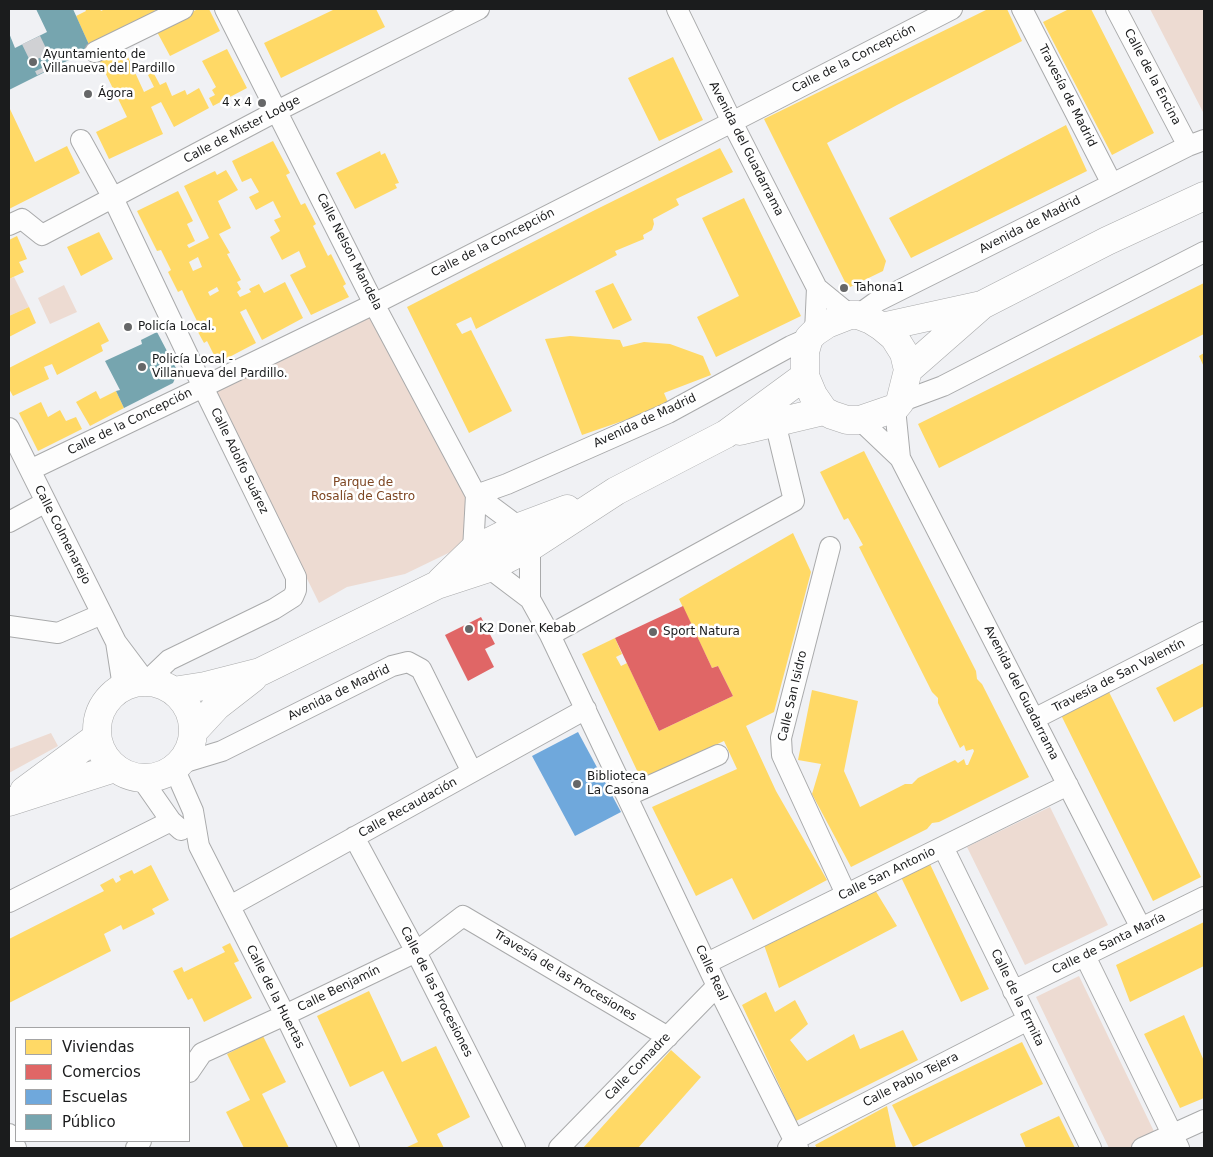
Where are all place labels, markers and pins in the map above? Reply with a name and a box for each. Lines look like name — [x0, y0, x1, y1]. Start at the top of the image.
place label: Ayuntamiento de Villanueva del Pardillo — [43, 48, 175, 76]
marker: Ayuntamiento de Villanueva del Pardillo — [27, 56, 39, 68]
place label: Ágora — [98, 87, 133, 101]
marker: Ágora — [82, 88, 94, 100]
place label: 4 x 4 — [222, 96, 252, 110]
marker: 4 x 4 — [256, 97, 268, 109]
place label: Tahona1 — [854, 281, 904, 295]
marker: Tahona1 — [838, 282, 850, 294]
place label: Policía Local. — [138, 320, 215, 334]
marker: Policía Local. — [122, 321, 134, 333]
place label: Policía Local - Villanueva del Pardillo. — [152, 353, 288, 381]
marker: Policía Local - Villanueva del Pardillo. — [136, 361, 148, 373]
place label: K2 Doner Kebab — [479, 622, 576, 636]
marker: K2 Doner Kebab — [463, 623, 475, 635]
place label: Sport Natura — [663, 625, 740, 639]
marker: Sport Natura — [647, 626, 659, 638]
place label: Biblioteca La Casona — [587, 770, 649, 798]
marker: Biblioteca La Casona — [571, 778, 583, 790]

